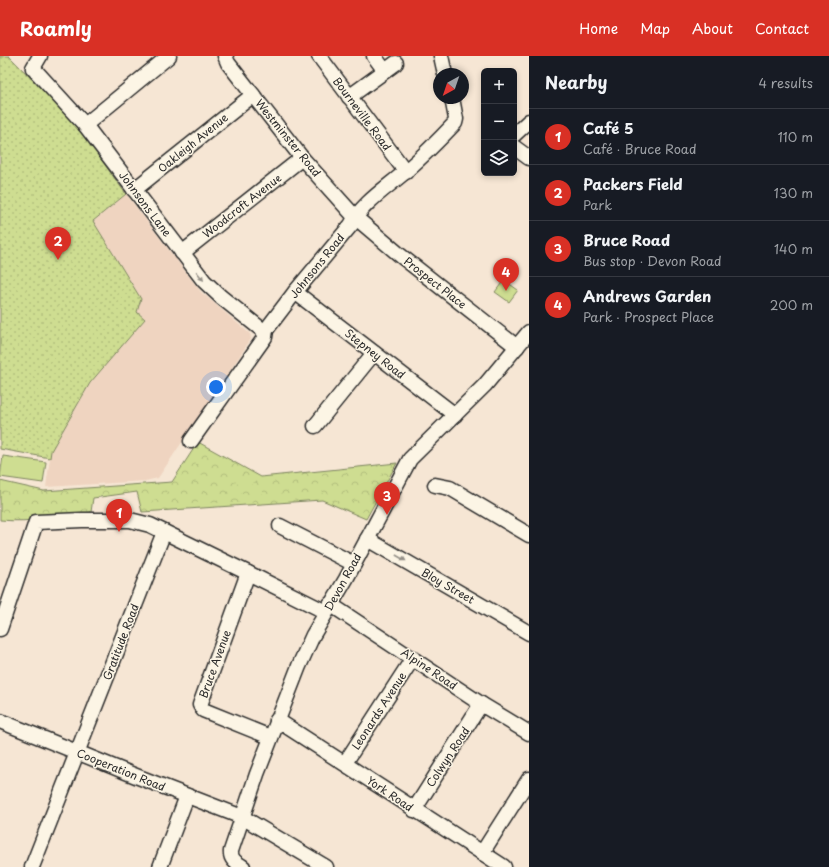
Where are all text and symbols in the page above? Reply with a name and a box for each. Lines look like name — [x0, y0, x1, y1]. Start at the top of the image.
text: Roamly — [20, 14, 92, 42]
text: Home — [579, 18, 618, 39]
text: Map — [640, 18, 670, 39]
text: About — [692, 18, 733, 39]
text: Contact — [755, 18, 809, 39]
north arrow — [433, 68, 469, 104]
map controls — [481, 68, 517, 176]
button: + — [481, 68, 517, 104]
text: Nearby — [545, 69, 607, 95]
street label: Bourneville Road — [329, 73, 396, 154]
text: 4 results — [759, 73, 813, 92]
street label: Westminster Road — [252, 95, 325, 180]
button: − — [481, 104, 517, 140]
street label: Oakleigh Avenue — [154, 109, 232, 176]
text: Café 5 — [583, 116, 634, 139]
text: 1 — [555, 127, 561, 146]
text: 110 m — [778, 127, 813, 146]
text: Café · Bruce Road — [583, 139, 696, 158]
button: layers — [481, 140, 517, 176]
street label: Johnsons Lane — [115, 167, 176, 240]
street label: Woodcroft Avenue — [199, 169, 285, 242]
text: Packers Field — [583, 172, 683, 195]
text: 2 — [553, 183, 563, 202]
text: 130 m — [774, 183, 813, 202]
text: Park — [583, 195, 612, 214]
pin: 2 — [45, 227, 71, 260]
text: Bruce Road — [583, 228, 670, 251]
street label: Johnsons Road — [285, 230, 348, 302]
text: 3 — [554, 239, 562, 258]
text: 140 m — [774, 239, 813, 258]
text: Bus stop · Devon Road — [583, 251, 722, 270]
street label: Prospect Place — [400, 253, 470, 313]
pin: 4 — [493, 258, 519, 291]
one-way arrow — [196, 271, 205, 282]
text: Andrews Garden — [583, 284, 711, 307]
text: 4 — [554, 295, 562, 314]
text: 200 m — [770, 295, 813, 314]
text: Park · Prospect Place — [583, 307, 714, 326]
street label: Stepney Road — [341, 325, 409, 383]
your location — [206, 377, 226, 397]
pin: 3 — [374, 482, 400, 515]
pin: 1 — [106, 499, 132, 532]
street label: Devon Road — [320, 550, 365, 614]
one-way arrow — [395, 555, 406, 562]
street label: Bloy Street — [419, 564, 478, 608]
street label: Gratitude Road — [98, 601, 143, 682]
street label: Bruce Avenue — [194, 627, 235, 700]
street label: Alpine Road — [398, 643, 461, 694]
street label: Leonards Avenue — [347, 669, 410, 753]
street label: Colwyn Road — [422, 723, 474, 790]
street label: Cooperation Road — [74, 744, 168, 795]
street label: York Road — [364, 772, 417, 815]

